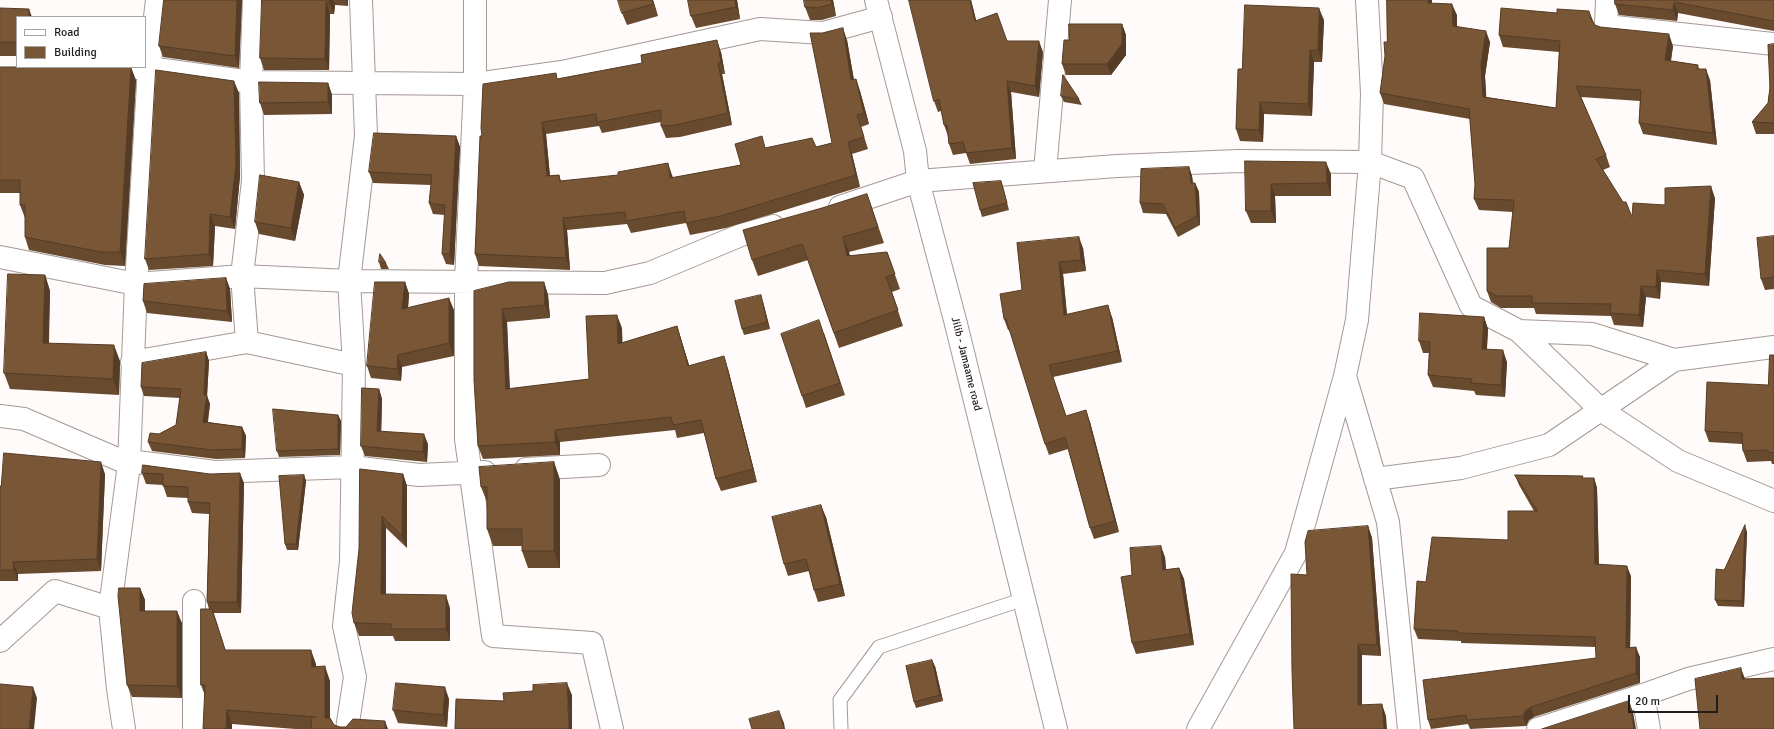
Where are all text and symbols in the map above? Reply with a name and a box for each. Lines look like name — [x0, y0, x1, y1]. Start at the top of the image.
legend — [16, 16, 146, 68]
text: Road — [54, 25, 80, 40]
text: Building — [54, 45, 97, 60]
street label: Jilib - Jamaame road — [948, 316, 984, 412]
scale bar — [1630, 687, 1720, 713]
text: 20 m — [1635, 694, 1660, 709]

